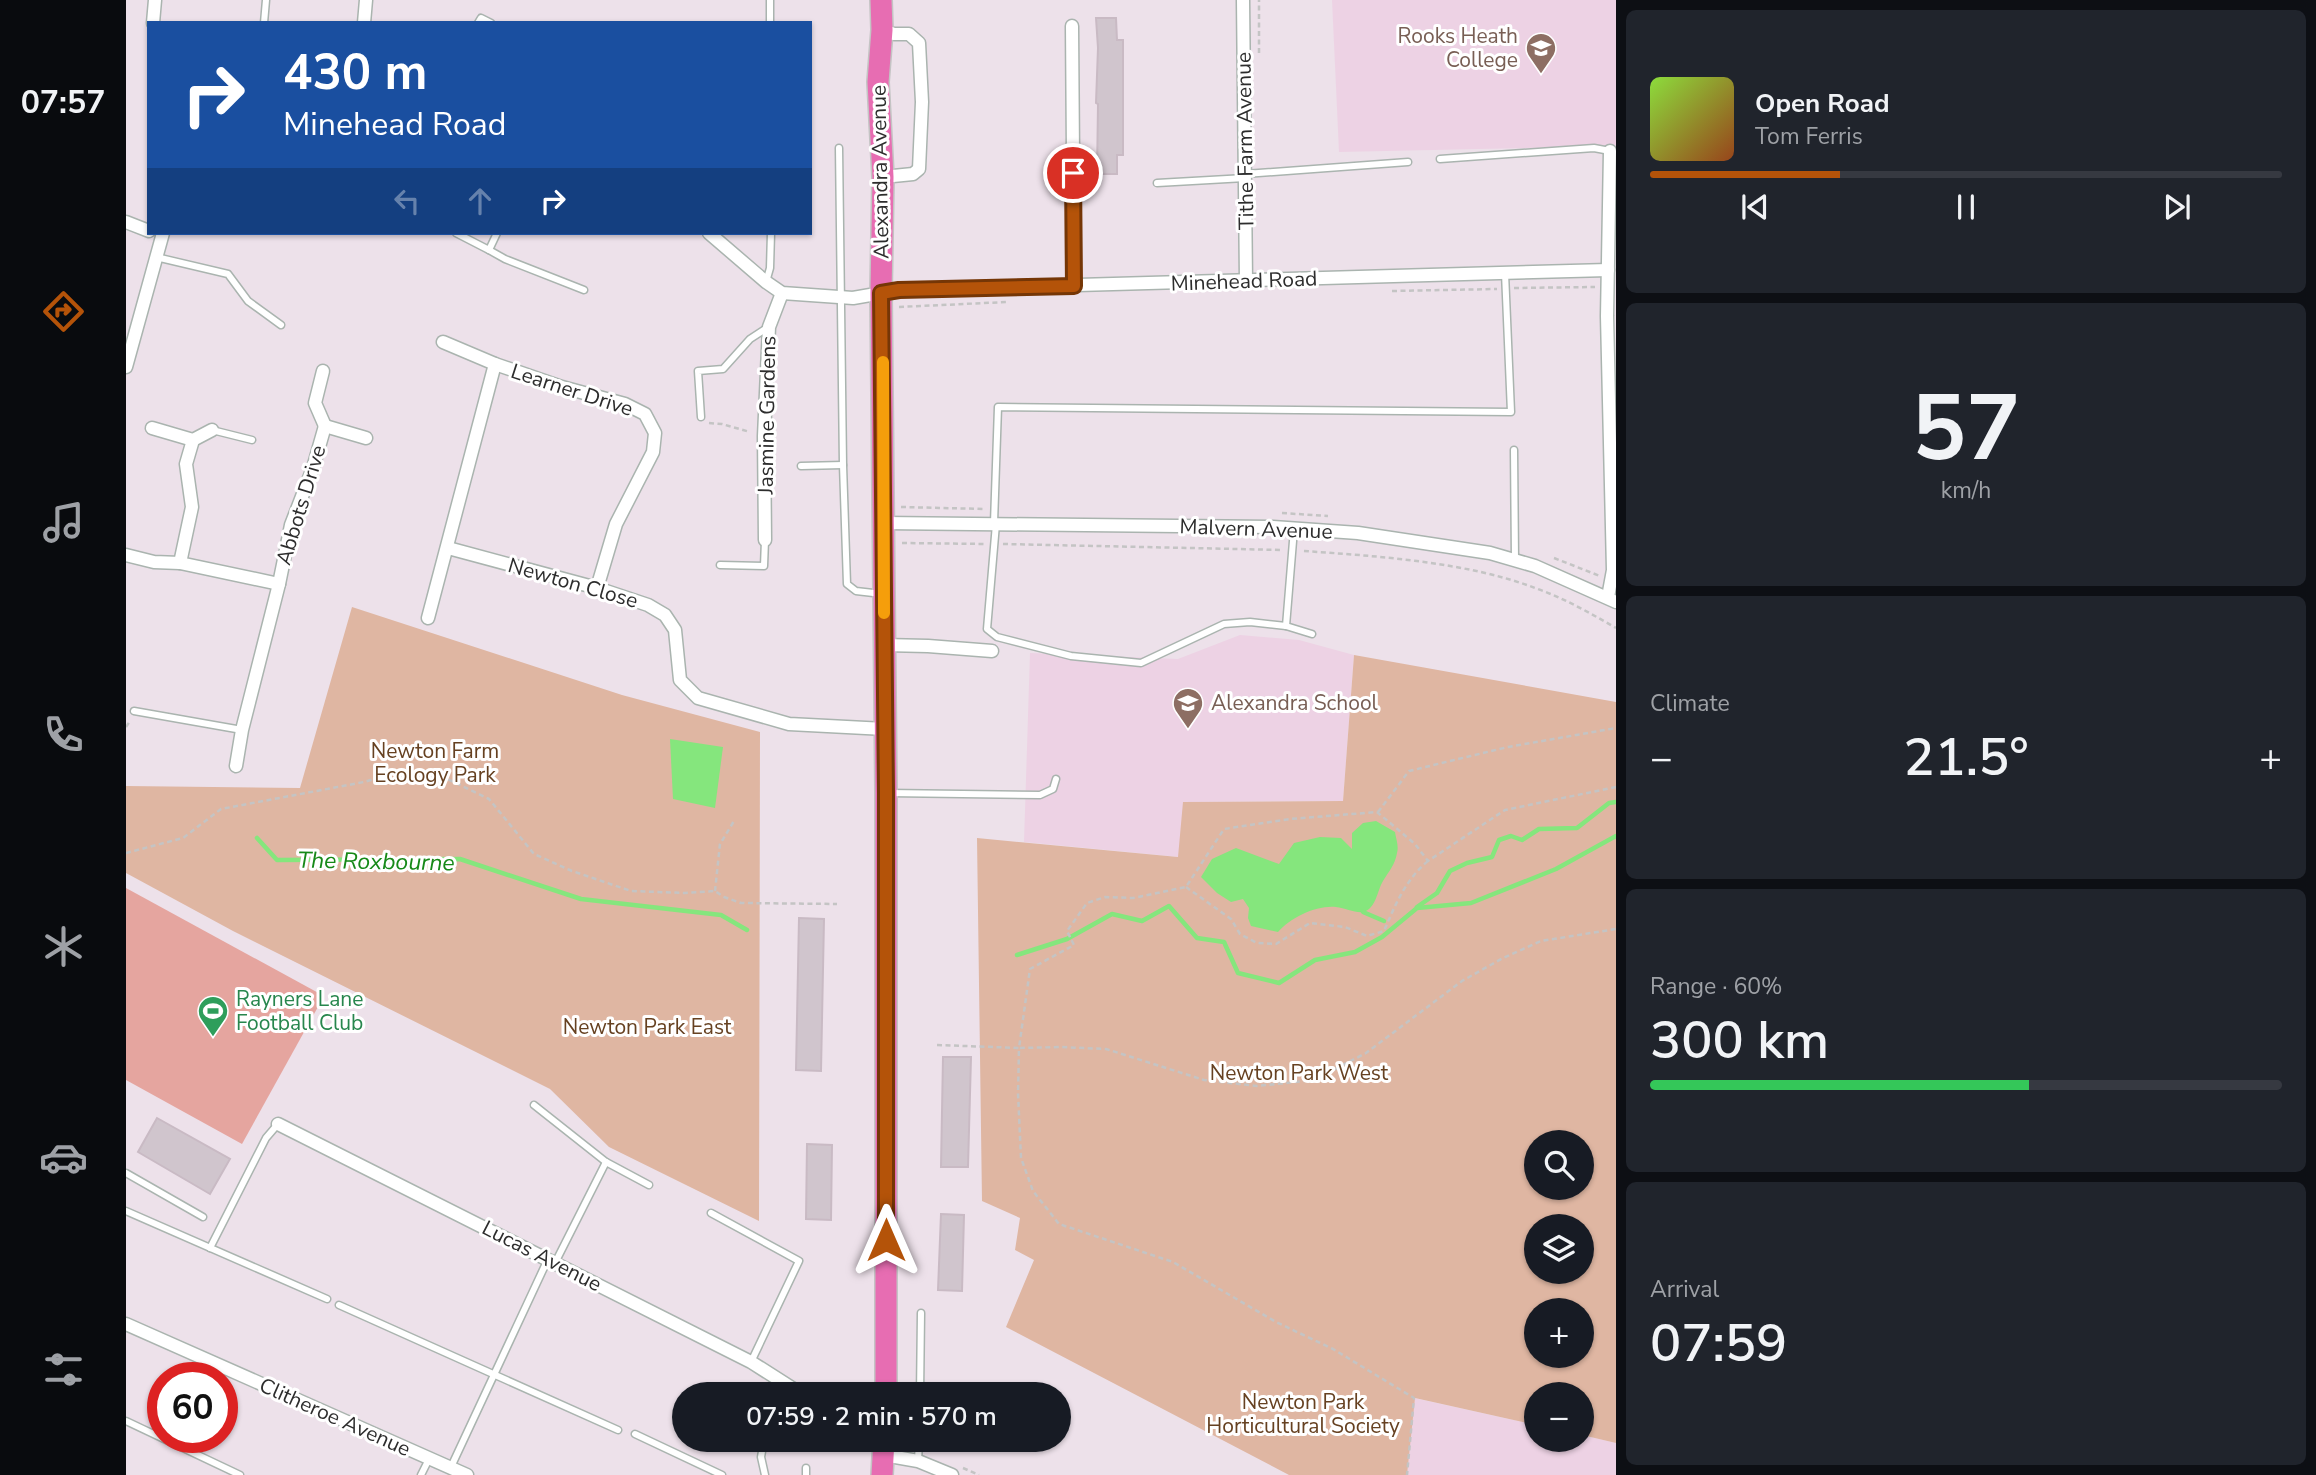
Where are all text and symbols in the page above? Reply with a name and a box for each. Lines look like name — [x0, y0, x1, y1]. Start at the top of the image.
place label: Rooks Heath College — [1397, 22, 1518, 74]
school or university icon: Rooks Heath College — [1524, 31, 1558, 75]
text: 430 m — [283, 39, 427, 106]
icon: right — [168, 49, 259, 140]
street label: Tithe Farm Avenue — [1229, 52, 1261, 230]
text: 07:57 — [21, 81, 105, 124]
street label: Alexandra Avenue — [864, 85, 896, 259]
text: Open Road — [1755, 86, 1890, 121]
text: Minehead Road — [283, 103, 506, 146]
text: Tom Ferris — [1755, 121, 1863, 152]
pin — [1043, 143, 1103, 203]
icon: arrive — [1054, 154, 1092, 192]
icon: left — [388, 182, 426, 220]
icon: ahead — [461, 182, 499, 220]
icon: right — [534, 182, 572, 220]
icon: previous — [1736, 188, 1774, 226]
icon: pause — [1947, 188, 1985, 226]
icon: next — [2158, 188, 2196, 226]
street label: Minehead Road — [1170, 264, 1318, 298]
icon: directions — [39, 287, 88, 336]
street label: Jasmine Gardens — [752, 335, 782, 496]
street label: Learner Drive — [507, 357, 637, 423]
text: 57 — [1911, 367, 2021, 491]
street label: Abbots Drive — [269, 442, 333, 568]
text: km/h — [1941, 475, 1991, 506]
icon: music — [39, 498, 88, 547]
street label: Malvern Avenue — [1179, 512, 1333, 546]
street label: Newton Close — [505, 551, 641, 615]
school or university icon: Alexandra School — [1171, 686, 1205, 730]
text: Climate — [1650, 688, 1730, 719]
place label: Alexandra School — [1211, 689, 1379, 717]
icon: phone — [39, 710, 88, 759]
text: 21.5° — [1903, 722, 2029, 793]
text: − — [1650, 733, 1673, 784]
text: + — [2259, 733, 2282, 784]
park label: Newton Farm Ecology Park — [371, 737, 499, 789]
water label: The Roxbourne — [297, 845, 455, 878]
icon: climate — [39, 922, 88, 971]
text: Range · 60% — [1650, 971, 1782, 1002]
place label: Rayners Lane Football Club — [236, 985, 363, 1037]
sports icon: Rayners Lane Football Club — [196, 994, 230, 1038]
text: 300 km — [1650, 1005, 1829, 1076]
park label: Newton Park East — [563, 1013, 732, 1041]
park label: Newton Park West — [1210, 1059, 1389, 1087]
map controls — [1524, 1130, 1594, 1452]
button: search — [1524, 1130, 1594, 1200]
icon: car — [39, 1133, 88, 1182]
position arrow — [849, 1203, 923, 1277]
street label: Lucas Avenue — [477, 1214, 607, 1298]
button: layers — [1524, 1214, 1594, 1284]
text: Arrival — [1650, 1274, 1719, 1305]
button: + — [1524, 1298, 1594, 1368]
text: 07:59 — [1650, 1308, 1787, 1379]
icon: filters — [39, 1345, 88, 1394]
speed limit sign: 60 — [147, 1362, 238, 1453]
street label: Clitheroe Avenue — [255, 1371, 415, 1463]
button: − — [1524, 1382, 1594, 1452]
park label: Newton Park Horticultural Society — [1206, 1388, 1400, 1440]
text: 07:59 · 2 min · 570 m — [746, 1399, 997, 1434]

